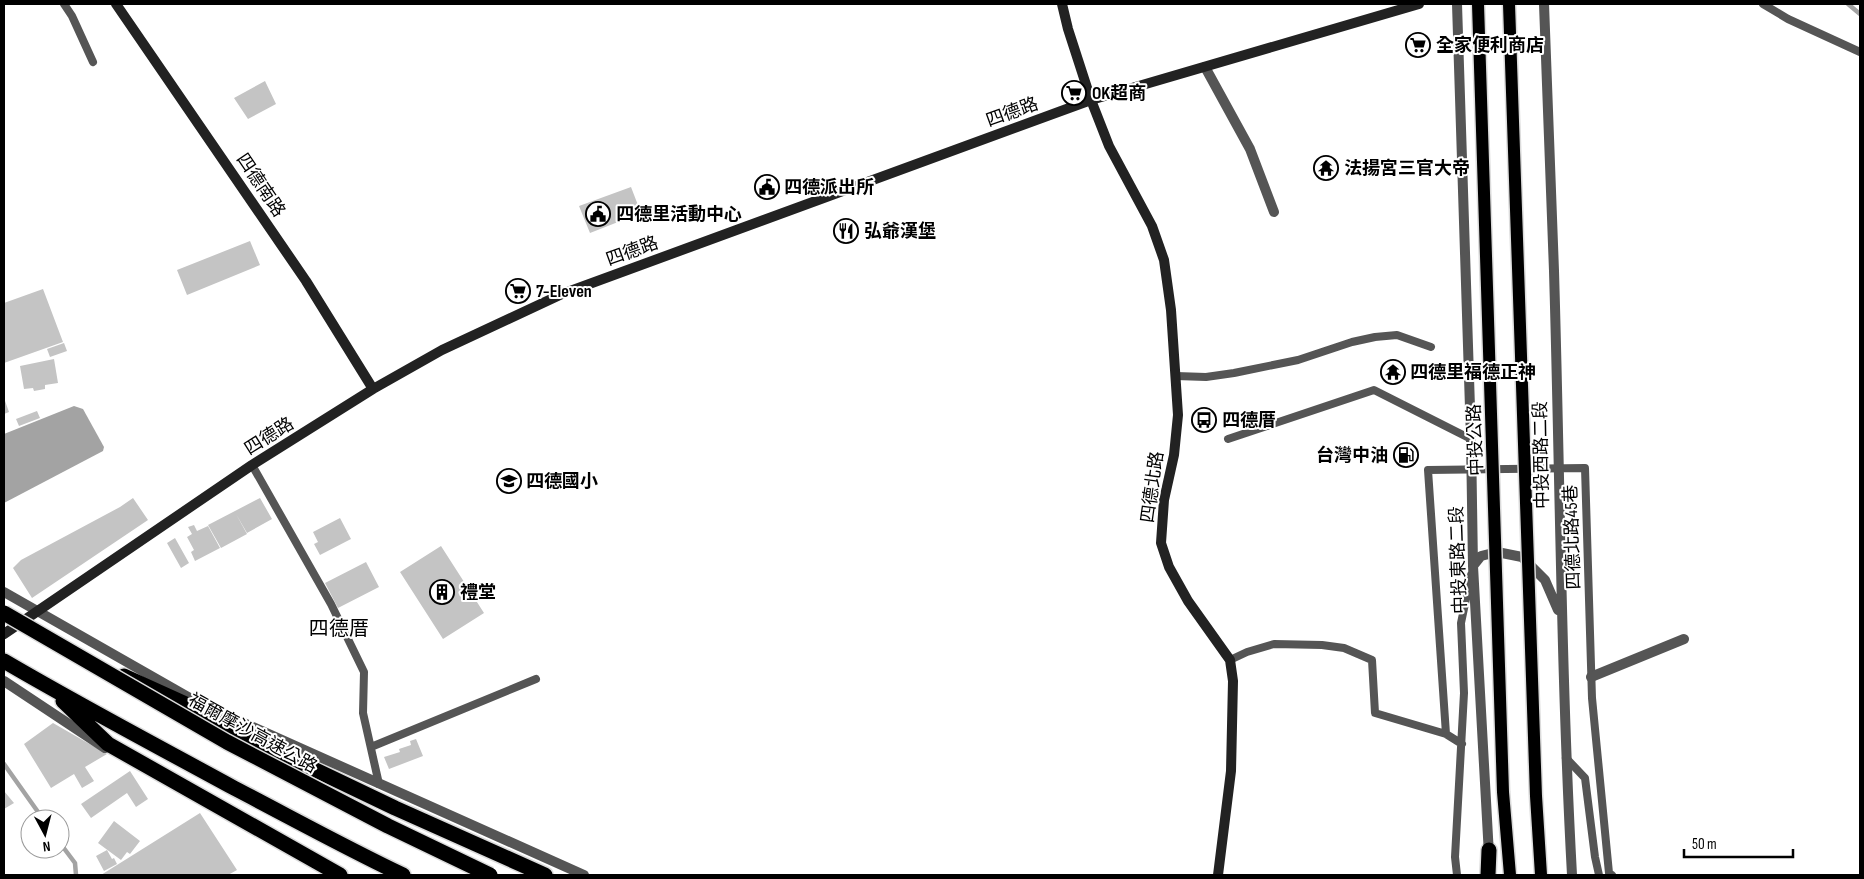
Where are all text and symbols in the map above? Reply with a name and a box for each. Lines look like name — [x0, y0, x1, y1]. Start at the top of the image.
supermarket icon: 全家便利商店 — [1405, 32, 1431, 58]
place label: 全家便利商店 — [1436, 35, 1544, 56]
supermarket icon: OK超商 — [1061, 80, 1087, 106]
place label: OK超商 — [1092, 83, 1146, 104]
street label: 四德路 — [983, 93, 1041, 132]
street label: 四德南路 — [232, 150, 289, 221]
temple icon: 法揚宮三官大帝 — [1313, 155, 1339, 181]
place label: 法揚宮三官大帝 — [1344, 158, 1470, 179]
public building icon: 四德派出所 — [754, 174, 780, 200]
place label: 四德派出所 — [784, 177, 874, 198]
public building icon: 四德里活動中心 — [585, 201, 611, 227]
place label: 四德里活動中心 — [616, 204, 742, 225]
restaurant icon: 弘爺漢堡 — [833, 218, 859, 244]
place label: 弘爺漢堡 — [864, 221, 936, 242]
street label: 四德路 — [603, 232, 661, 271]
supermarket icon: 7-Eleven — [505, 278, 531, 304]
place label: 7-Eleven — [536, 281, 592, 302]
temple icon: 四德里福德正神 — [1380, 359, 1406, 385]
place label: 四德里福德正神 — [1410, 362, 1536, 383]
street label: 中投西路二段 — [1530, 401, 1553, 509]
street label: 中投公路 — [1464, 404, 1487, 476]
bus stop icon: 四德厝 — [1191, 407, 1217, 433]
place label: 四德厝 — [1222, 410, 1276, 431]
street label: 四德路 — [241, 413, 298, 460]
fuel station icon: 台灣中油 — [1393, 442, 1419, 468]
place label: 台灣中油 — [1316, 445, 1388, 466]
street label: 四德北路 — [1137, 450, 1168, 524]
school or university icon: 四德國小 — [496, 468, 522, 494]
place label: 四德國小 — [526, 471, 598, 492]
street label: 四德北路45巷 — [1560, 484, 1585, 590]
street label: 中投東路二段 — [1446, 506, 1471, 614]
building icon: 禮堂 — [429, 579, 455, 605]
place label: 禮堂 — [460, 582, 496, 603]
district label: 四德厝 — [309, 617, 369, 641]
street label: 福爾摩沙高速公路 — [185, 689, 321, 778]
north arrow — [20, 809, 70, 859]
scale bar — [1684, 826, 1793, 858]
text: 50 m — [1692, 835, 1717, 854]
text: N — [42, 838, 51, 855]

